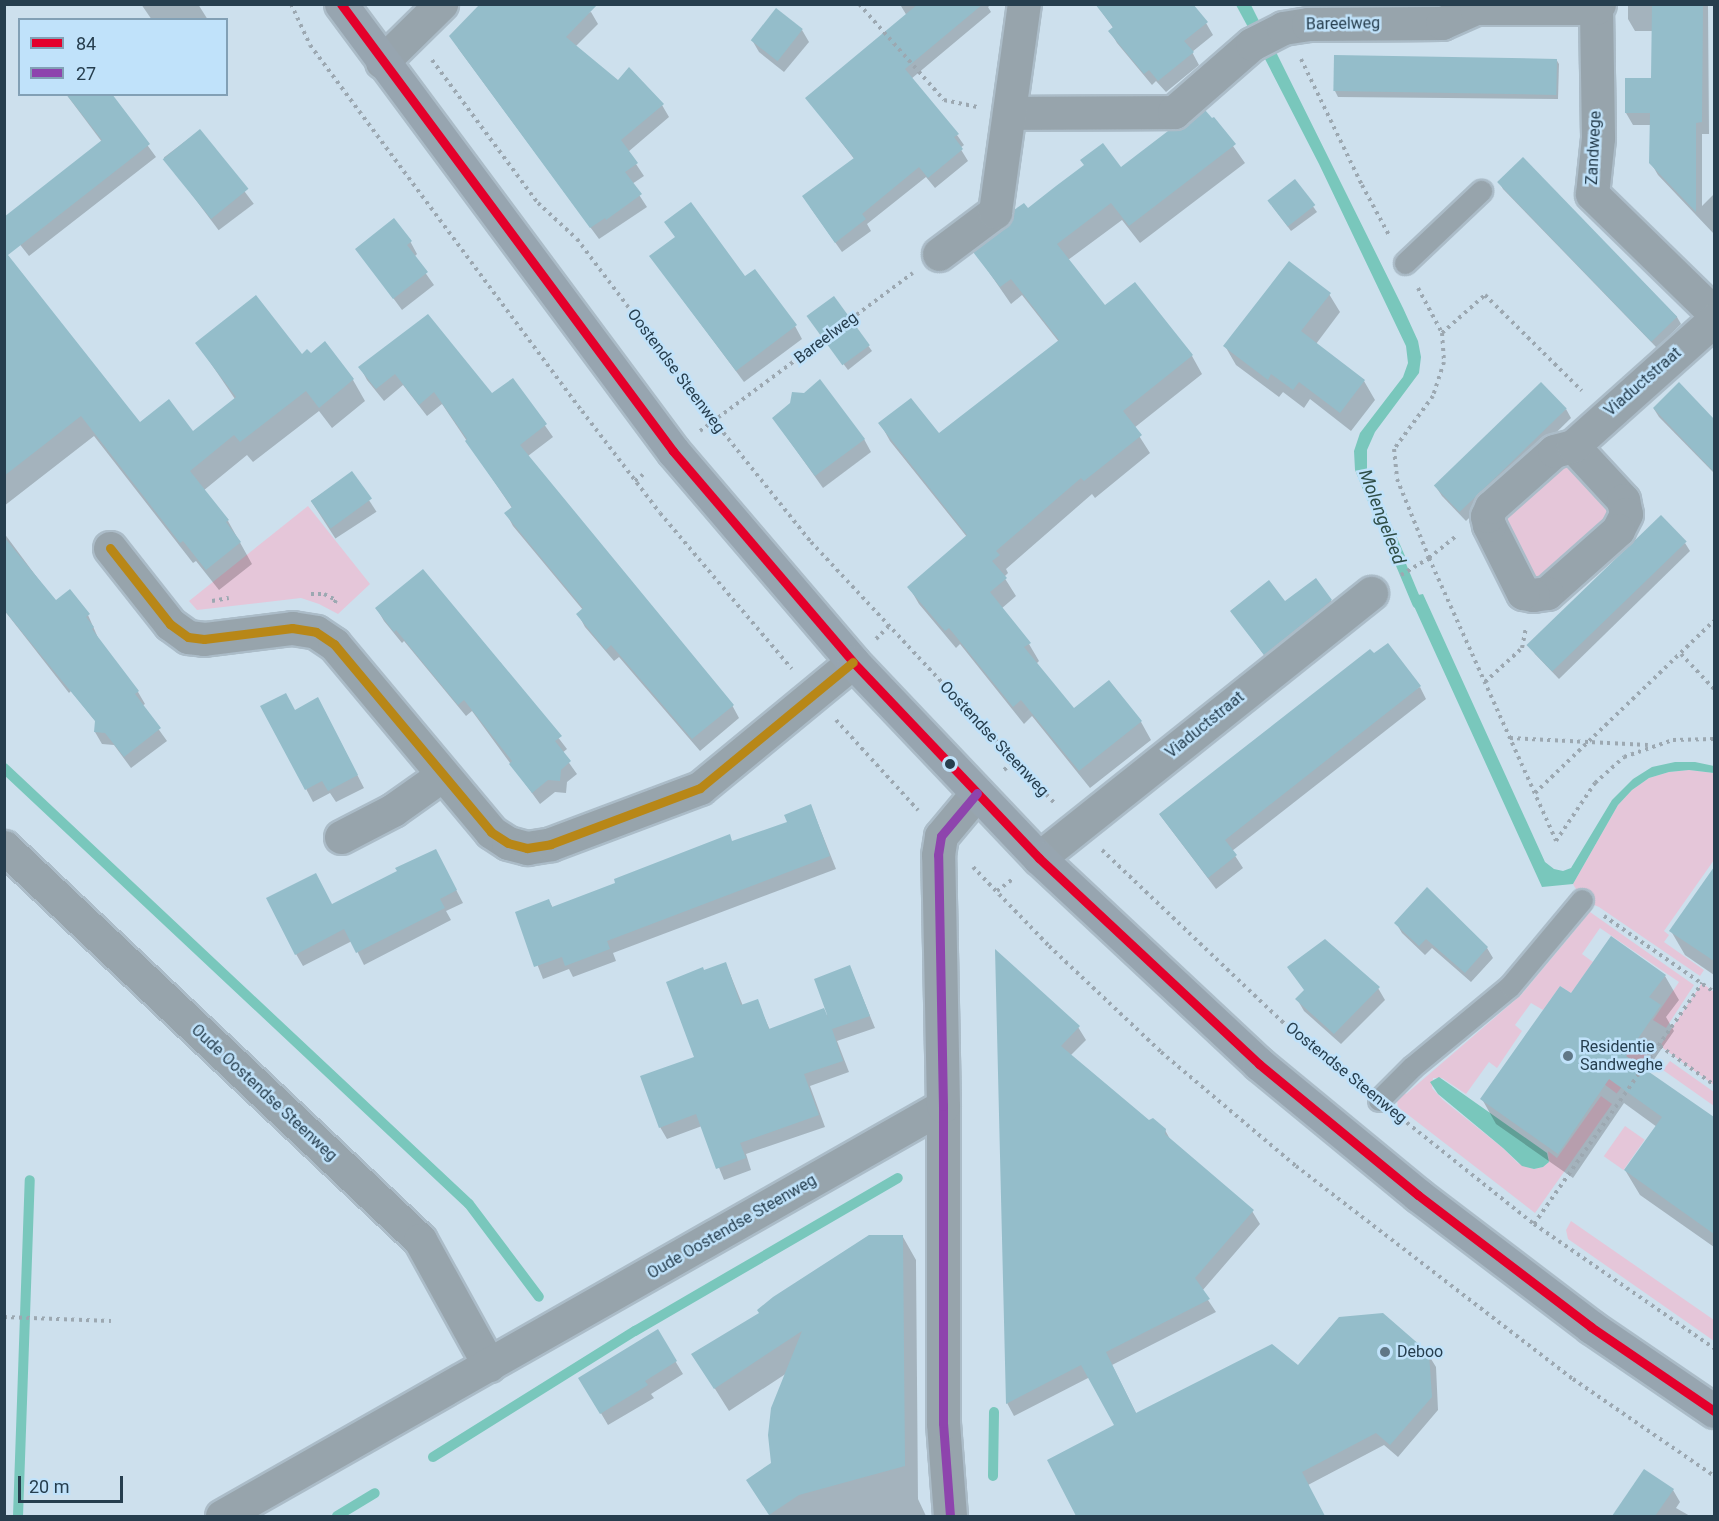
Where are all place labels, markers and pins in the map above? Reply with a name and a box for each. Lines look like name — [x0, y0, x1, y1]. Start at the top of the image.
unlabelled marker — [944, 758, 956, 770]
place label: Residentie Sandweghe — [1580, 1037, 1663, 1075]
marker: Residentie Sandweghe — [1561, 1049, 1575, 1063]
place label: Deboo — [1397, 1342, 1443, 1362]
marker: Deboo — [1378, 1345, 1392, 1359]

